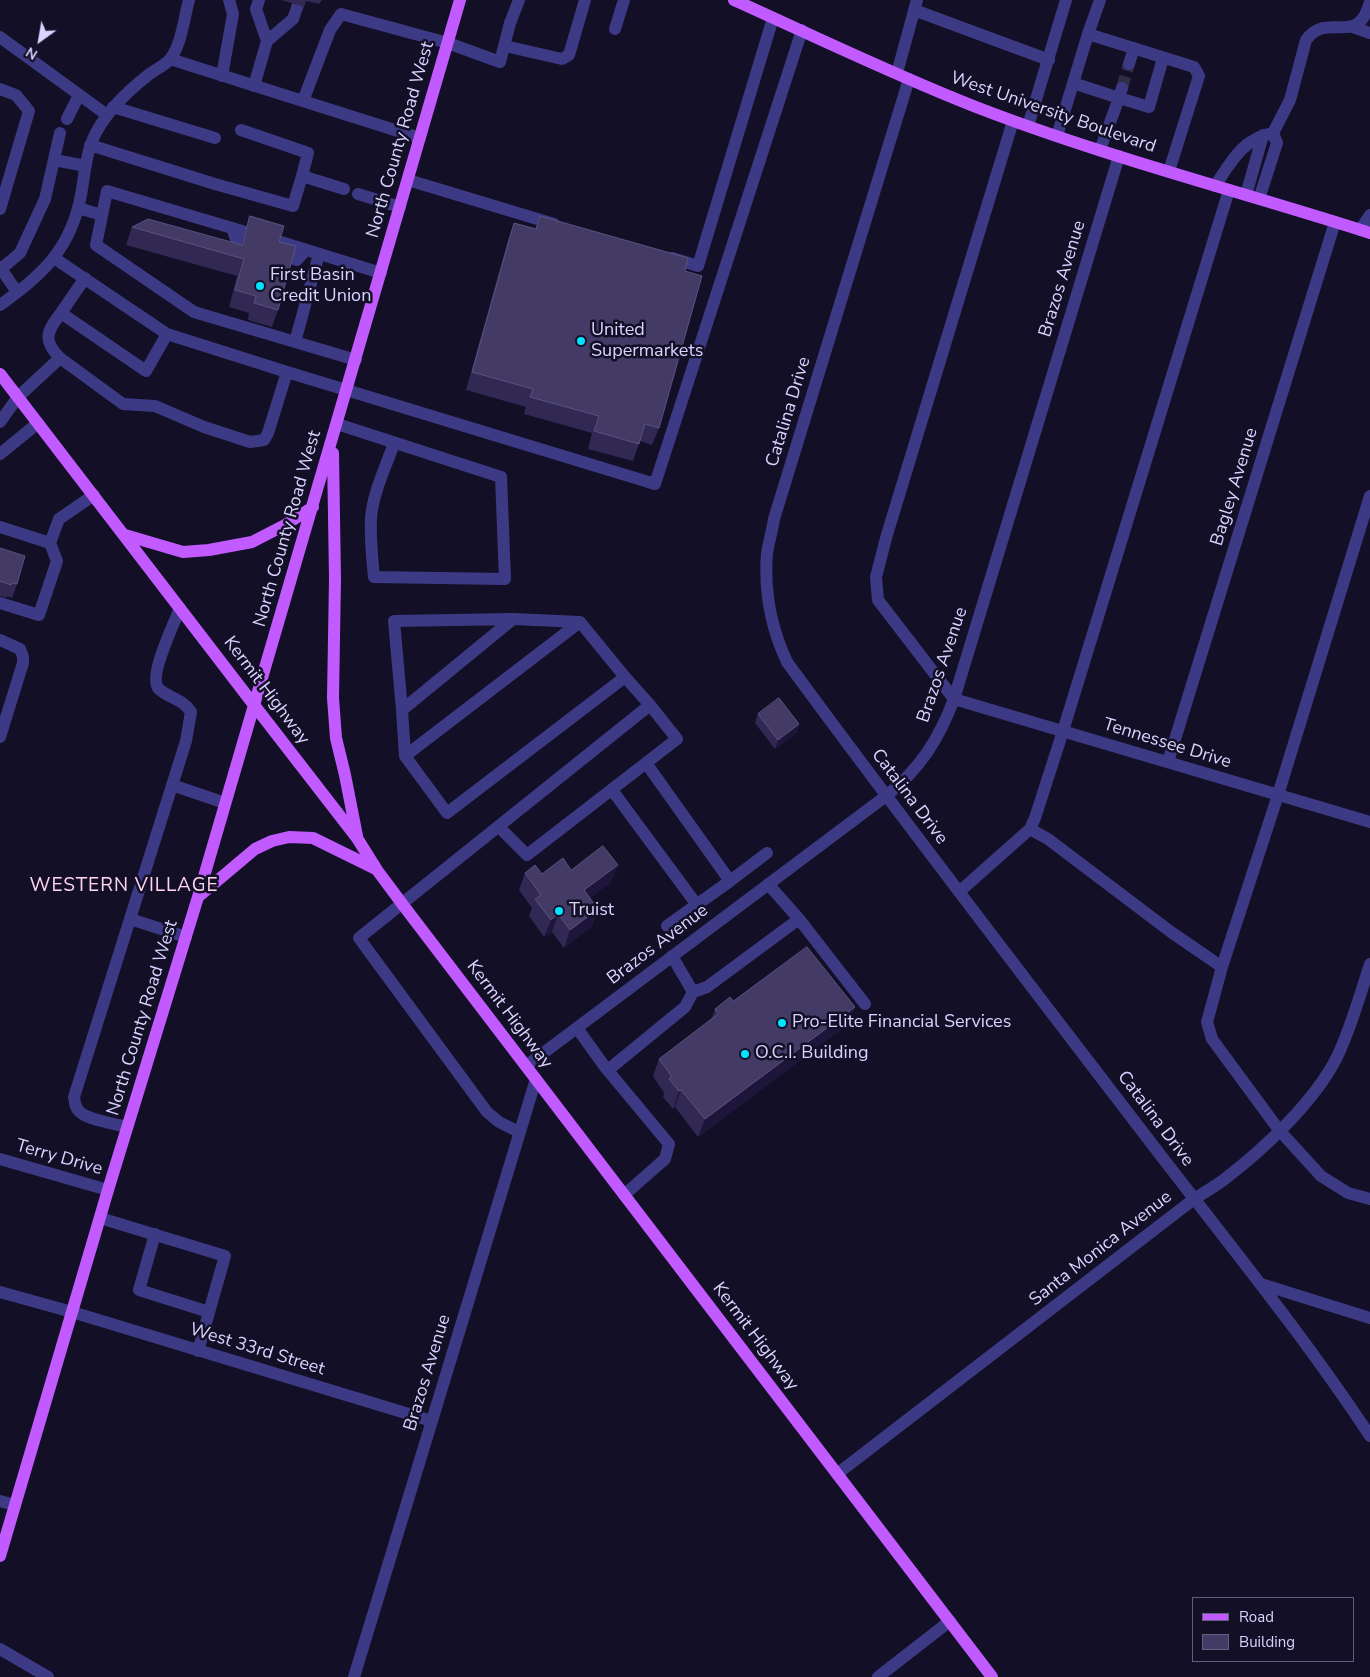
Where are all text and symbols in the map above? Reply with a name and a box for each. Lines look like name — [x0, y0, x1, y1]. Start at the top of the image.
north arrow — [15, 15, 65, 65]
street label: North County Road West — [363, 39, 439, 241]
text: N — [22, 42, 41, 64]
street label: West University Boulevard — [947, 68, 1159, 158]
street label: Brazos Avenue — [1035, 218, 1091, 340]
place label: First Basin Credit Union — [270, 265, 371, 308]
marker: First Basin Credit Union — [254, 280, 266, 292]
place label: United Supermarkets — [591, 320, 703, 362]
marker: United Supermarkets — [575, 335, 587, 347]
street label: Catalina Drive — [762, 354, 816, 470]
street label: Bagley Avenue — [1207, 425, 1263, 549]
street label: North County Road West — [250, 428, 326, 630]
street label: Brazos Avenue — [913, 604, 973, 726]
street label: Kermit Highway — [218, 633, 314, 749]
street label: Tennessee Drive — [1100, 714, 1234, 774]
street label: Catalina Drive — [866, 745, 952, 849]
district label: WESTERN VILLAGE — [28, 875, 220, 897]
place label: Truist — [569, 900, 614, 922]
street label: Brazos Avenue — [603, 900, 713, 990]
marker: Truist — [553, 905, 565, 917]
street label: North County Road West — [103, 918, 183, 1118]
street label: Kermit Highway — [461, 957, 557, 1073]
place label: Pro-Elite Financial Services — [792, 1012, 1011, 1034]
marker: Pro-Elite Financial Services — [776, 1017, 788, 1029]
place label: O.C.I. Building — [755, 1043, 868, 1065]
marker: O.C.I. Building — [739, 1048, 751, 1060]
street label: Catalina Drive — [1112, 1067, 1198, 1171]
street label: Terry Drive — [13, 1135, 105, 1181]
street label: Santa Monica Avenue — [1025, 1187, 1177, 1311]
street label: Kermit Highway — [707, 1279, 803, 1395]
street label: Brazos Avenue — [400, 1312, 456, 1434]
street label: West 33rd Street — [187, 1319, 327, 1381]
legend — [1192, 1597, 1355, 1662]
text: Road — [1239, 1607, 1274, 1627]
text: Building — [1239, 1632, 1295, 1652]

